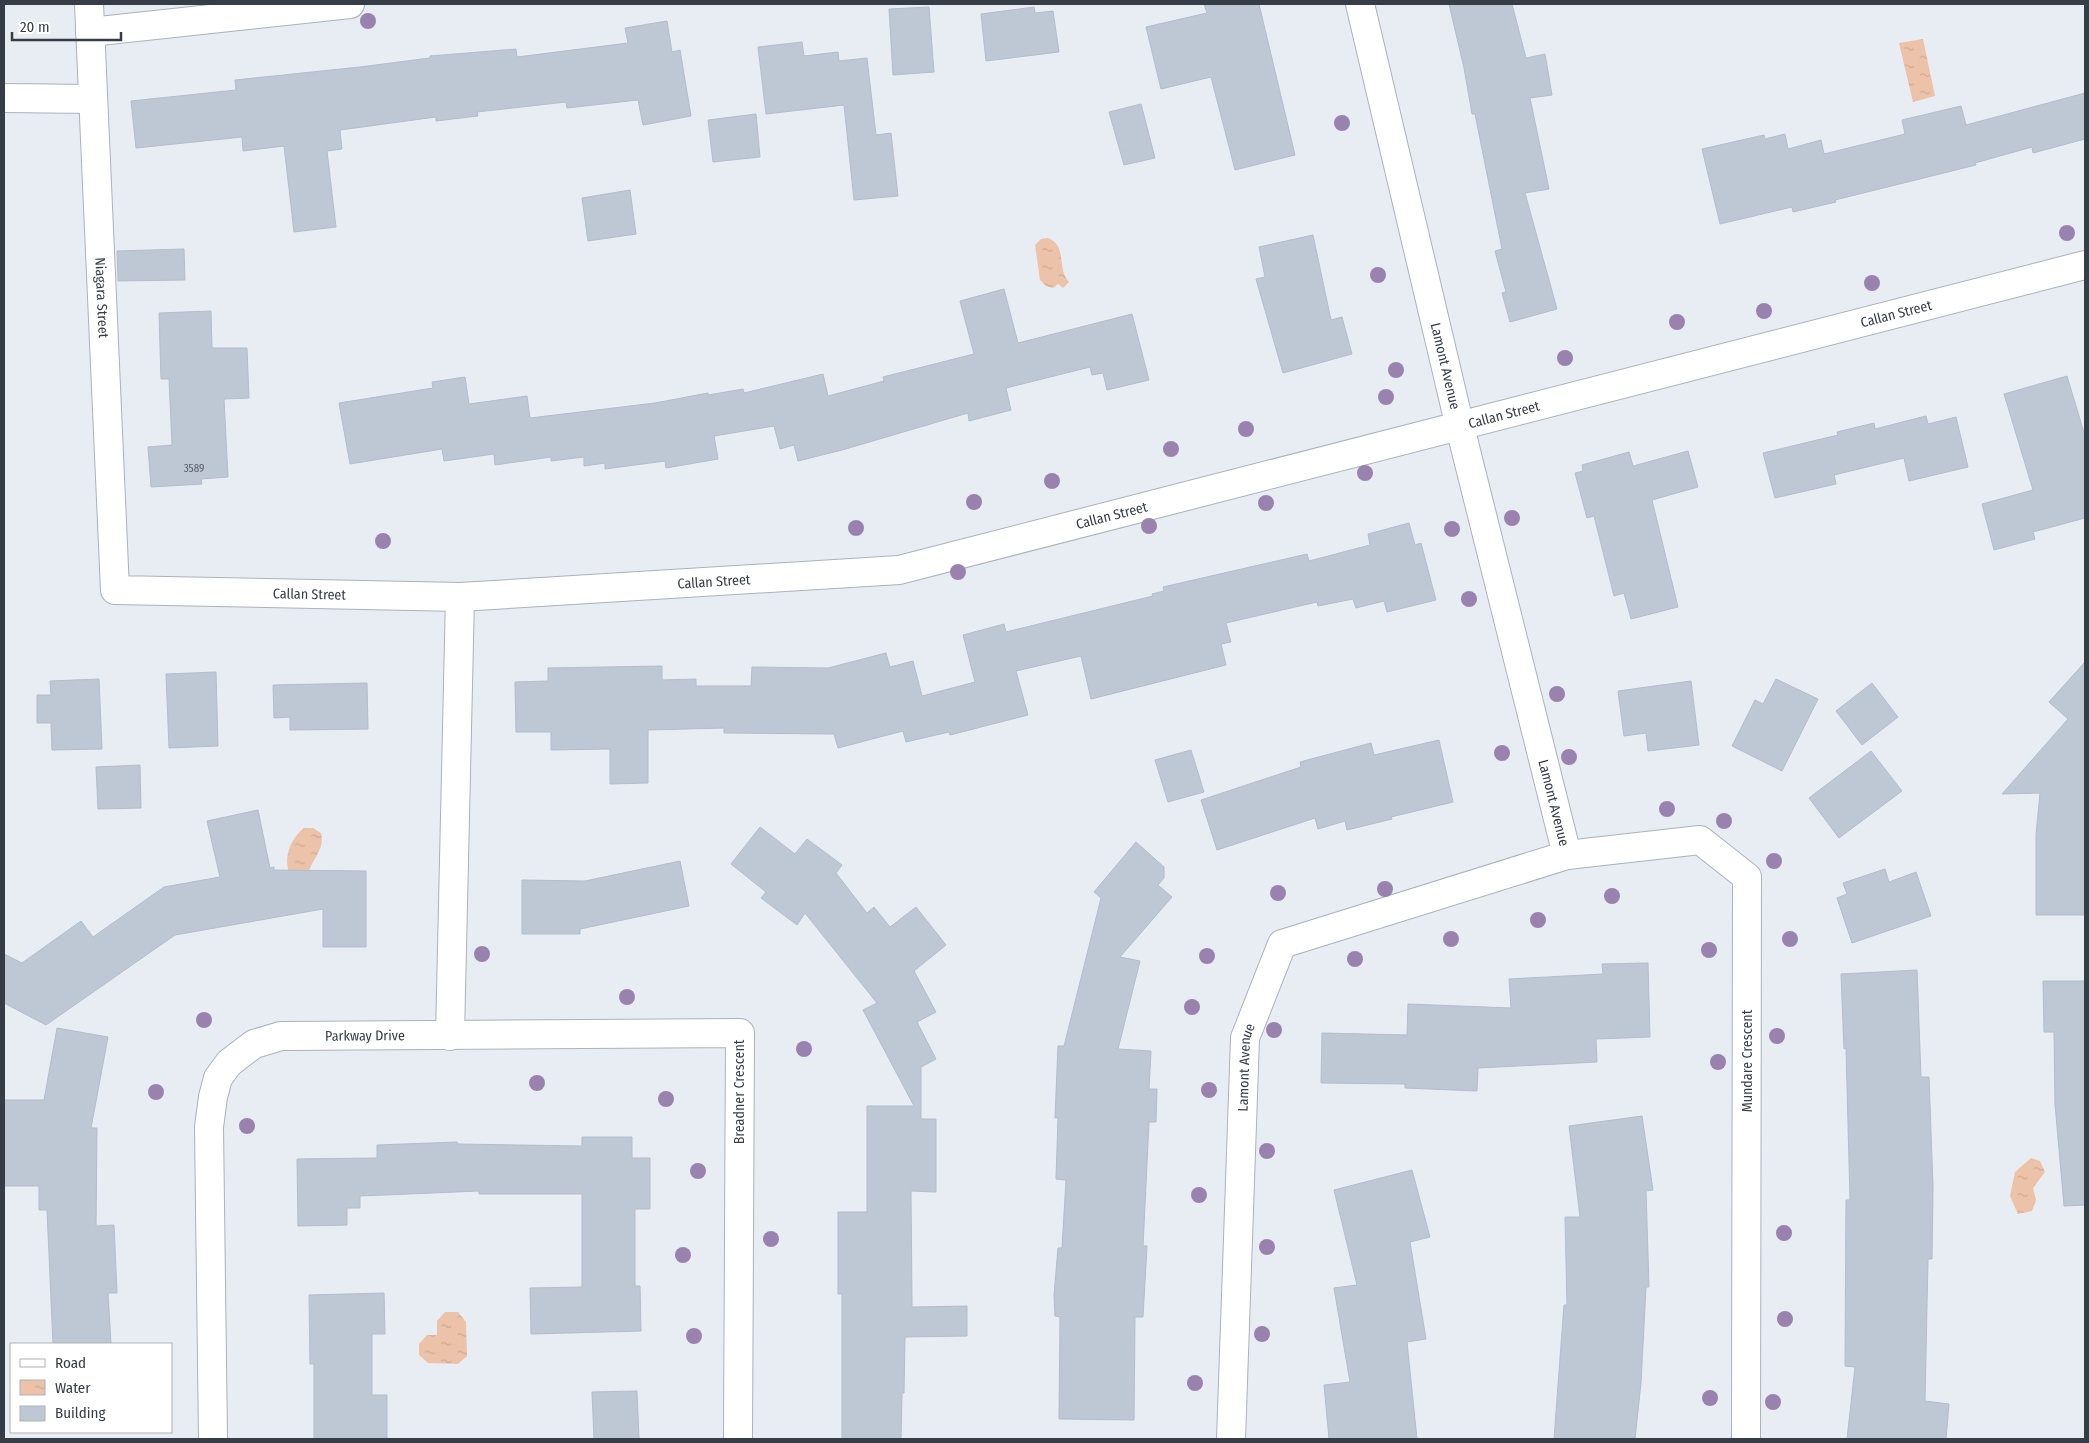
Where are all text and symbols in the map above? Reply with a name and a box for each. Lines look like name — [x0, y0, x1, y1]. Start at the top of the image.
scale bar — [12, 10, 121, 42]
text: 20 m — [20, 18, 50, 36]
street label: Niagara Street — [91, 257, 112, 339]
street label: Callan Street — [1859, 297, 1934, 331]
street label: Lamont Avenue — [1427, 321, 1464, 411]
street label: Callan Street — [1466, 398, 1542, 432]
house number: 3589 — [184, 462, 204, 475]
street label: Callan Street — [1074, 498, 1150, 533]
street label: Callan Street — [677, 571, 751, 593]
street label: Callan Street — [273, 585, 346, 604]
street label: Lamont Avenue — [1534, 758, 1572, 848]
street label: Mundare Crescent — [1739, 1009, 1756, 1112]
street label: Lamont Avenue — [1234, 1021, 1259, 1112]
street label: Parkway Drive — [325, 1027, 405, 1045]
street label: Breadner Crescent — [731, 1039, 748, 1144]
legend — [10, 1343, 172, 1433]
text: Road — [55, 1354, 86, 1372]
text: Water — [55, 1379, 91, 1397]
text: Building — [55, 1404, 106, 1422]

